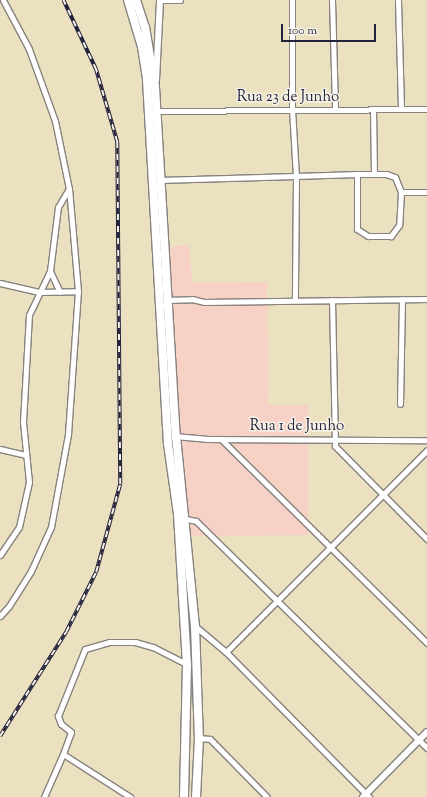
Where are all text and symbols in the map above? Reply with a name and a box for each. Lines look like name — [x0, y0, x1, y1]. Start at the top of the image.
scale bar — [283, 16, 378, 42]
text: 100 m — [288, 22, 317, 40]
street label: Rua 23 de Junho — [237, 89, 339, 107]
street label: Rua 1 de Junho — [250, 418, 344, 436]

